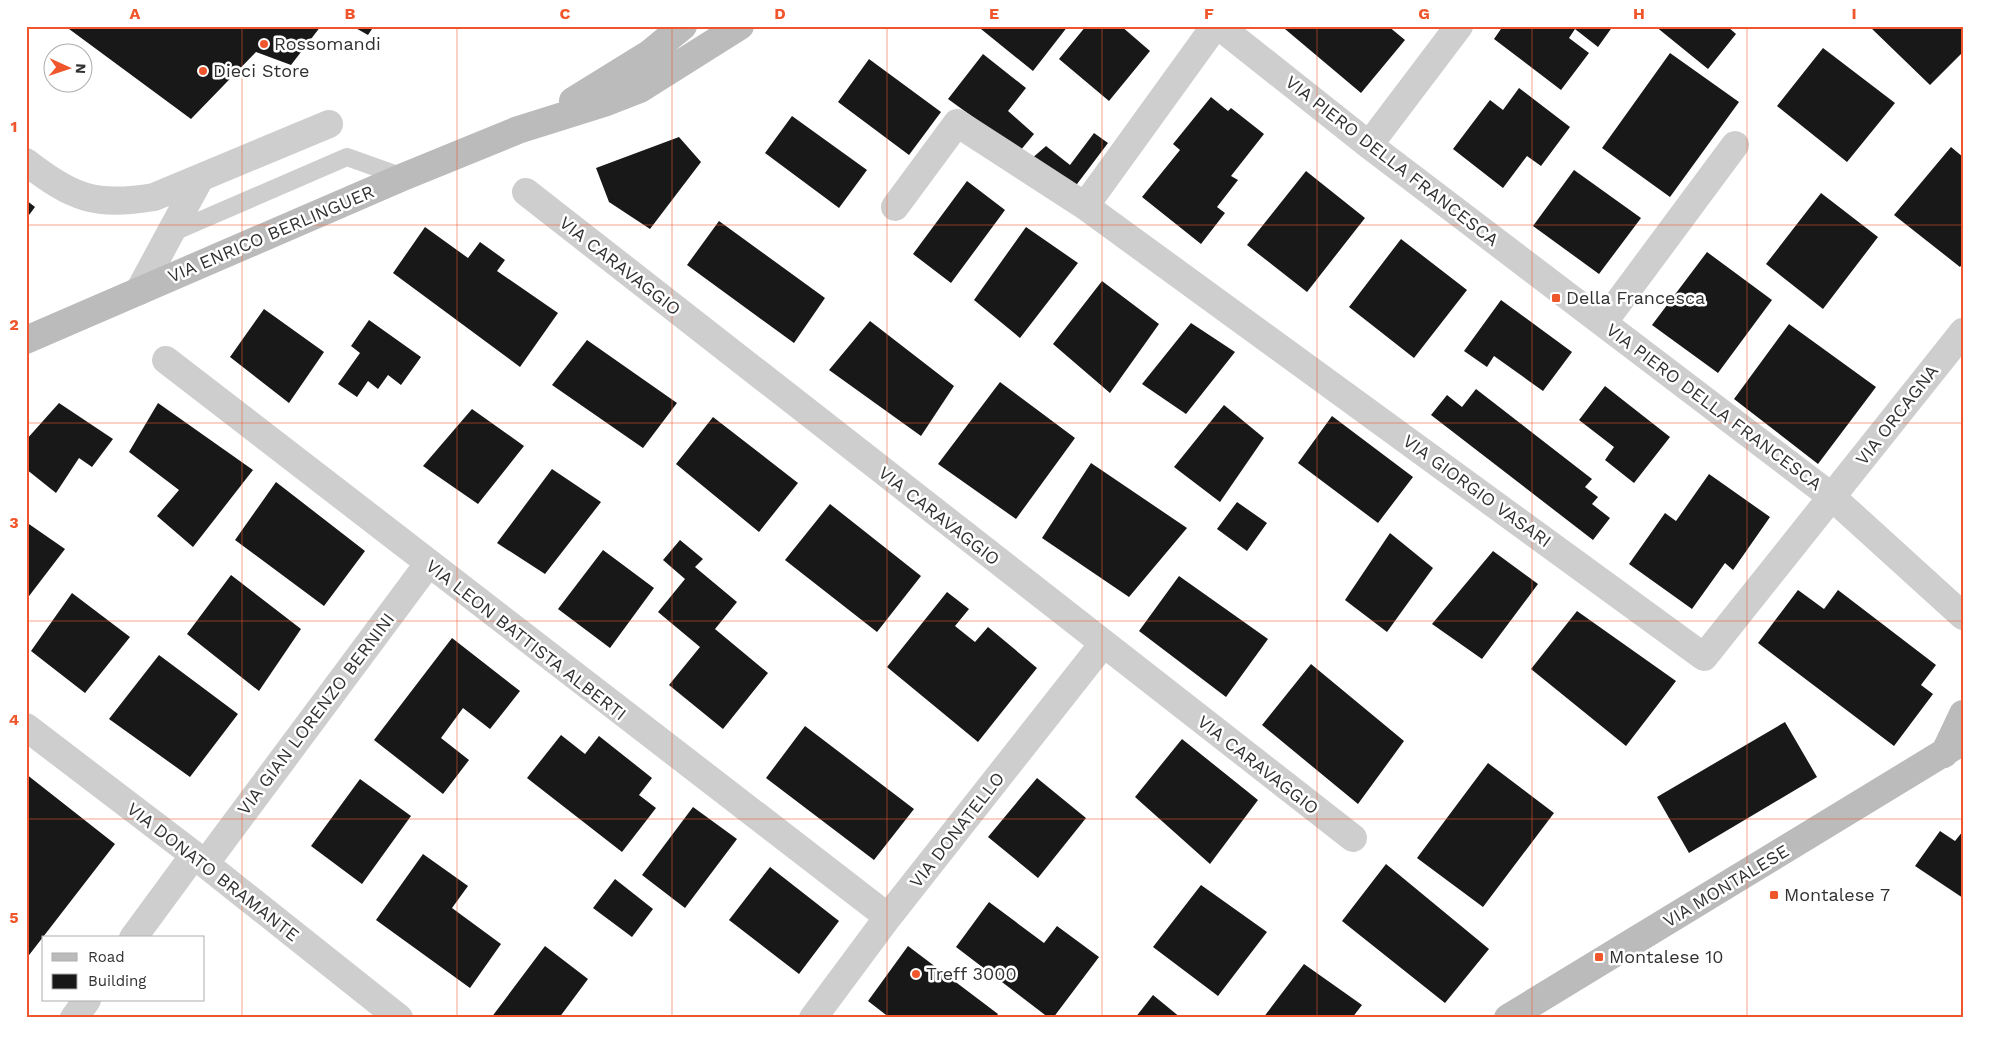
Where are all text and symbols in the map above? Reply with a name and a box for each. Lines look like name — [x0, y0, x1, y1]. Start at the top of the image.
text: A — [130, 4, 141, 23]
text: B — [345, 4, 356, 23]
text: C — [560, 4, 571, 23]
text: D — [774, 4, 786, 23]
text: E — [989, 4, 999, 23]
text: F — [1204, 4, 1214, 23]
text: G — [1418, 4, 1430, 23]
text: H — [1633, 4, 1645, 23]
text: I — [1851, 4, 1857, 23]
place label: Rossomandi — [274, 33, 381, 54]
marker: Rossomandi — [258, 38, 270, 50]
north arrow — [42, 42, 92, 92]
place label: Dieci Store — [213, 60, 309, 81]
text: N — [73, 63, 89, 74]
marker: Dieci Store — [197, 65, 209, 77]
street label: VIA PIERO DELLA FRANCESCA — [1282, 71, 1503, 250]
text: 1 — [11, 117, 17, 136]
street label: VIA ENRICO BERLINGUER — [165, 180, 377, 287]
street label: VIA CARAVAGGIO — [555, 212, 685, 320]
place label: Della Francesca — [1566, 287, 1705, 308]
marker: Della Francesca — [1550, 292, 1562, 304]
text: 2 — [9, 315, 19, 334]
street label: VIA PIERO DELLA FRANCESCA — [1602, 319, 1826, 495]
street label: VIA ORCAGNA — [1851, 360, 1942, 469]
street label: VIA GIORGIO VASARI — [1399, 430, 1556, 551]
street label: VIA CARAVAGGIO — [874, 462, 1004, 570]
text: 3 — [9, 513, 19, 532]
street label: VIA LEON BATTISTA ALBERTI — [422, 555, 631, 724]
street label: VIA GIAN LORENZO BERNINI — [233, 609, 398, 819]
text: 4 — [9, 710, 19, 729]
street label: VIA CARAVAGGIO — [1193, 711, 1323, 819]
street label: VIA DONATELLO — [905, 768, 1008, 892]
street label: VIA DONATO BRAMANTE — [123, 798, 304, 945]
street label: VIA MONTALESE — [1659, 840, 1792, 931]
place label: Montalese 7 — [1784, 884, 1890, 905]
marker: Montalese 7 — [1768, 889, 1780, 901]
text: 5 — [9, 908, 19, 927]
legend — [42, 936, 205, 1002]
place label: Montalese 10 — [1609, 946, 1724, 967]
text: Road — [88, 948, 125, 966]
marker: Montalese 10 — [1593, 951, 1605, 963]
place label: Treff 3000 — [926, 963, 1017, 984]
marker: Treff 3000 — [910, 968, 922, 980]
text: Building — [88, 972, 146, 990]

